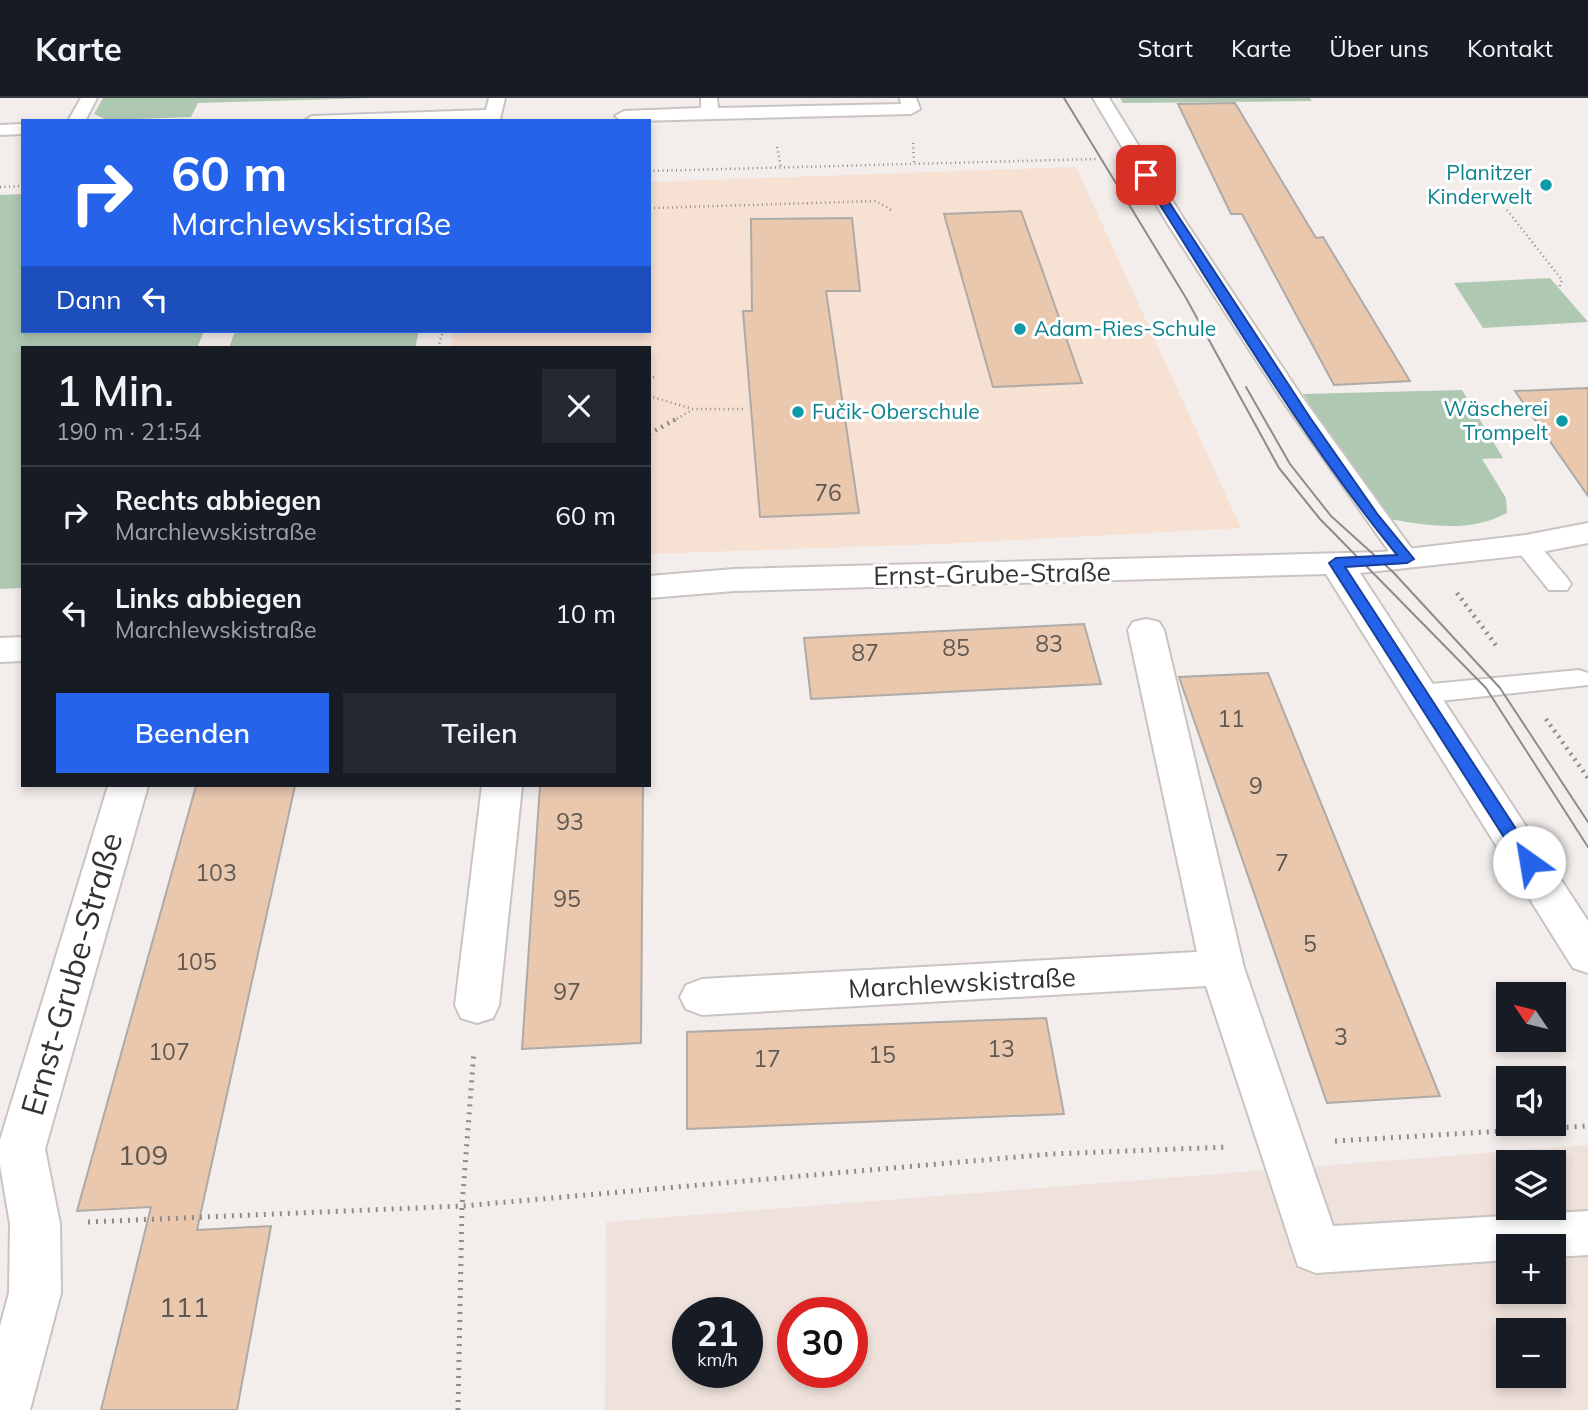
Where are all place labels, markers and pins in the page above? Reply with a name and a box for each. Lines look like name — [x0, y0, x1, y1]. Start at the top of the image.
pin — [1116, 145, 1176, 205]
place label: Planitzer Kinderwelt — [1427, 159, 1532, 209]
marker: Planitzer Kinderwelt — [1538, 177, 1554, 193]
place label: Adam-Ries-Schule — [1034, 315, 1216, 341]
marker: Adam-Ries-Schule — [1012, 321, 1028, 337]
place label: Wäscherei Trompelt — [1444, 395, 1548, 445]
place label: Fučik-Oberschule — [812, 398, 980, 424]
marker: Fučik-Oberschule — [790, 404, 806, 420]
marker: Wäscherei Trompelt — [1554, 413, 1570, 429]

